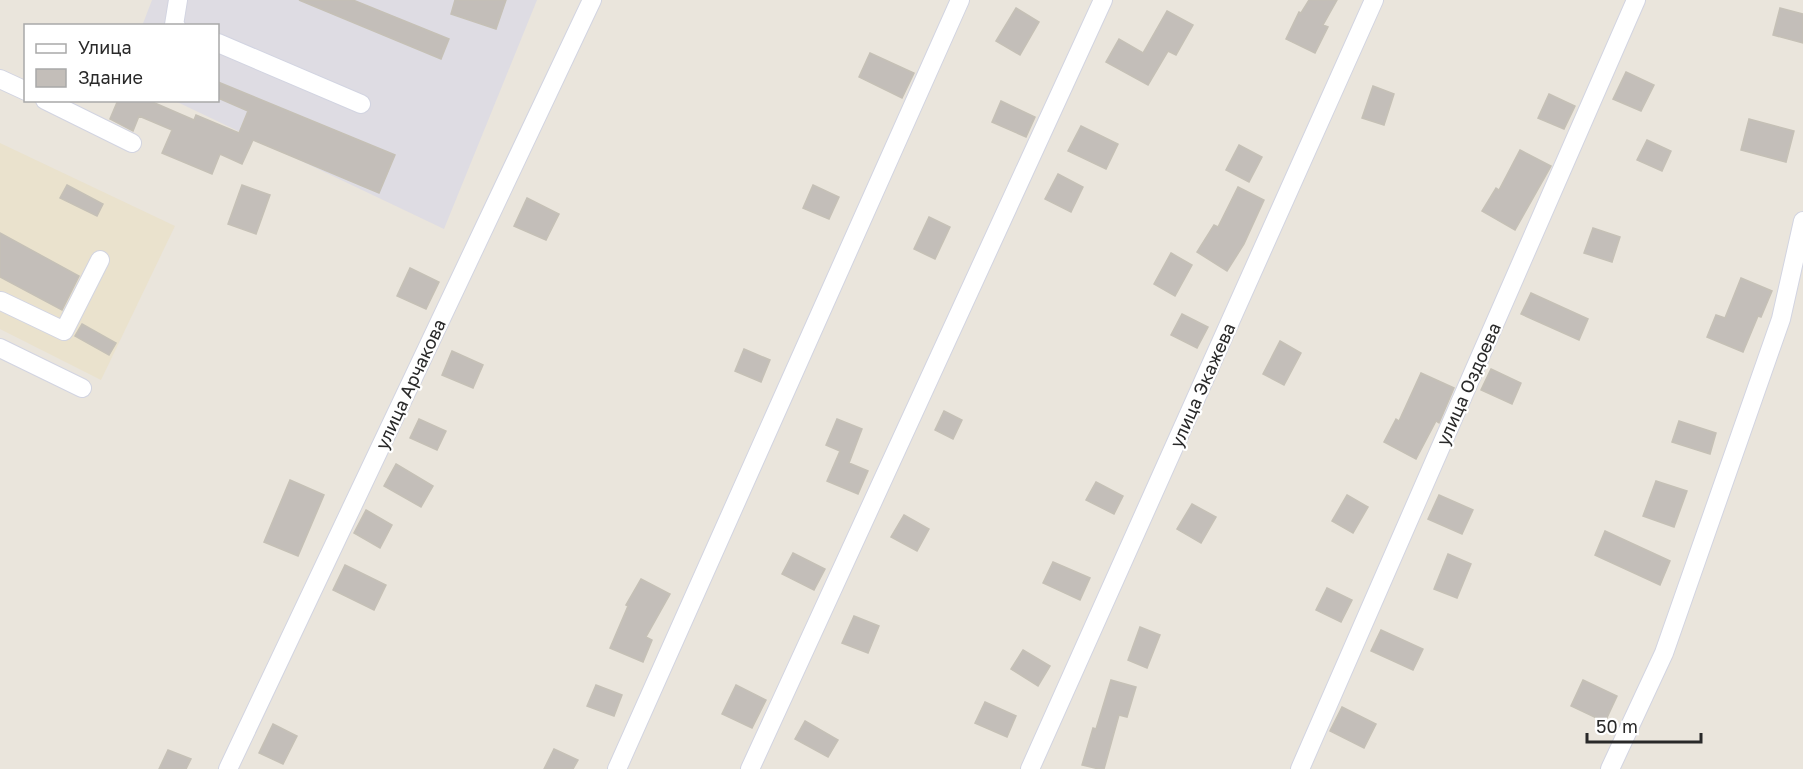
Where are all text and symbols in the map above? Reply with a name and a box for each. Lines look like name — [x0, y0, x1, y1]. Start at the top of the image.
legend — [24, 24, 219, 102]
text: Улица — [78, 36, 132, 58]
text: Здание — [78, 66, 143, 88]
street label: улица Арчакова — [370, 315, 450, 453]
street label: улица Экажева — [1165, 319, 1239, 451]
street label: улица Оздоева — [1431, 319, 1505, 449]
scale bar — [1587, 706, 1701, 744]
text: 50 m — [1596, 715, 1638, 737]

